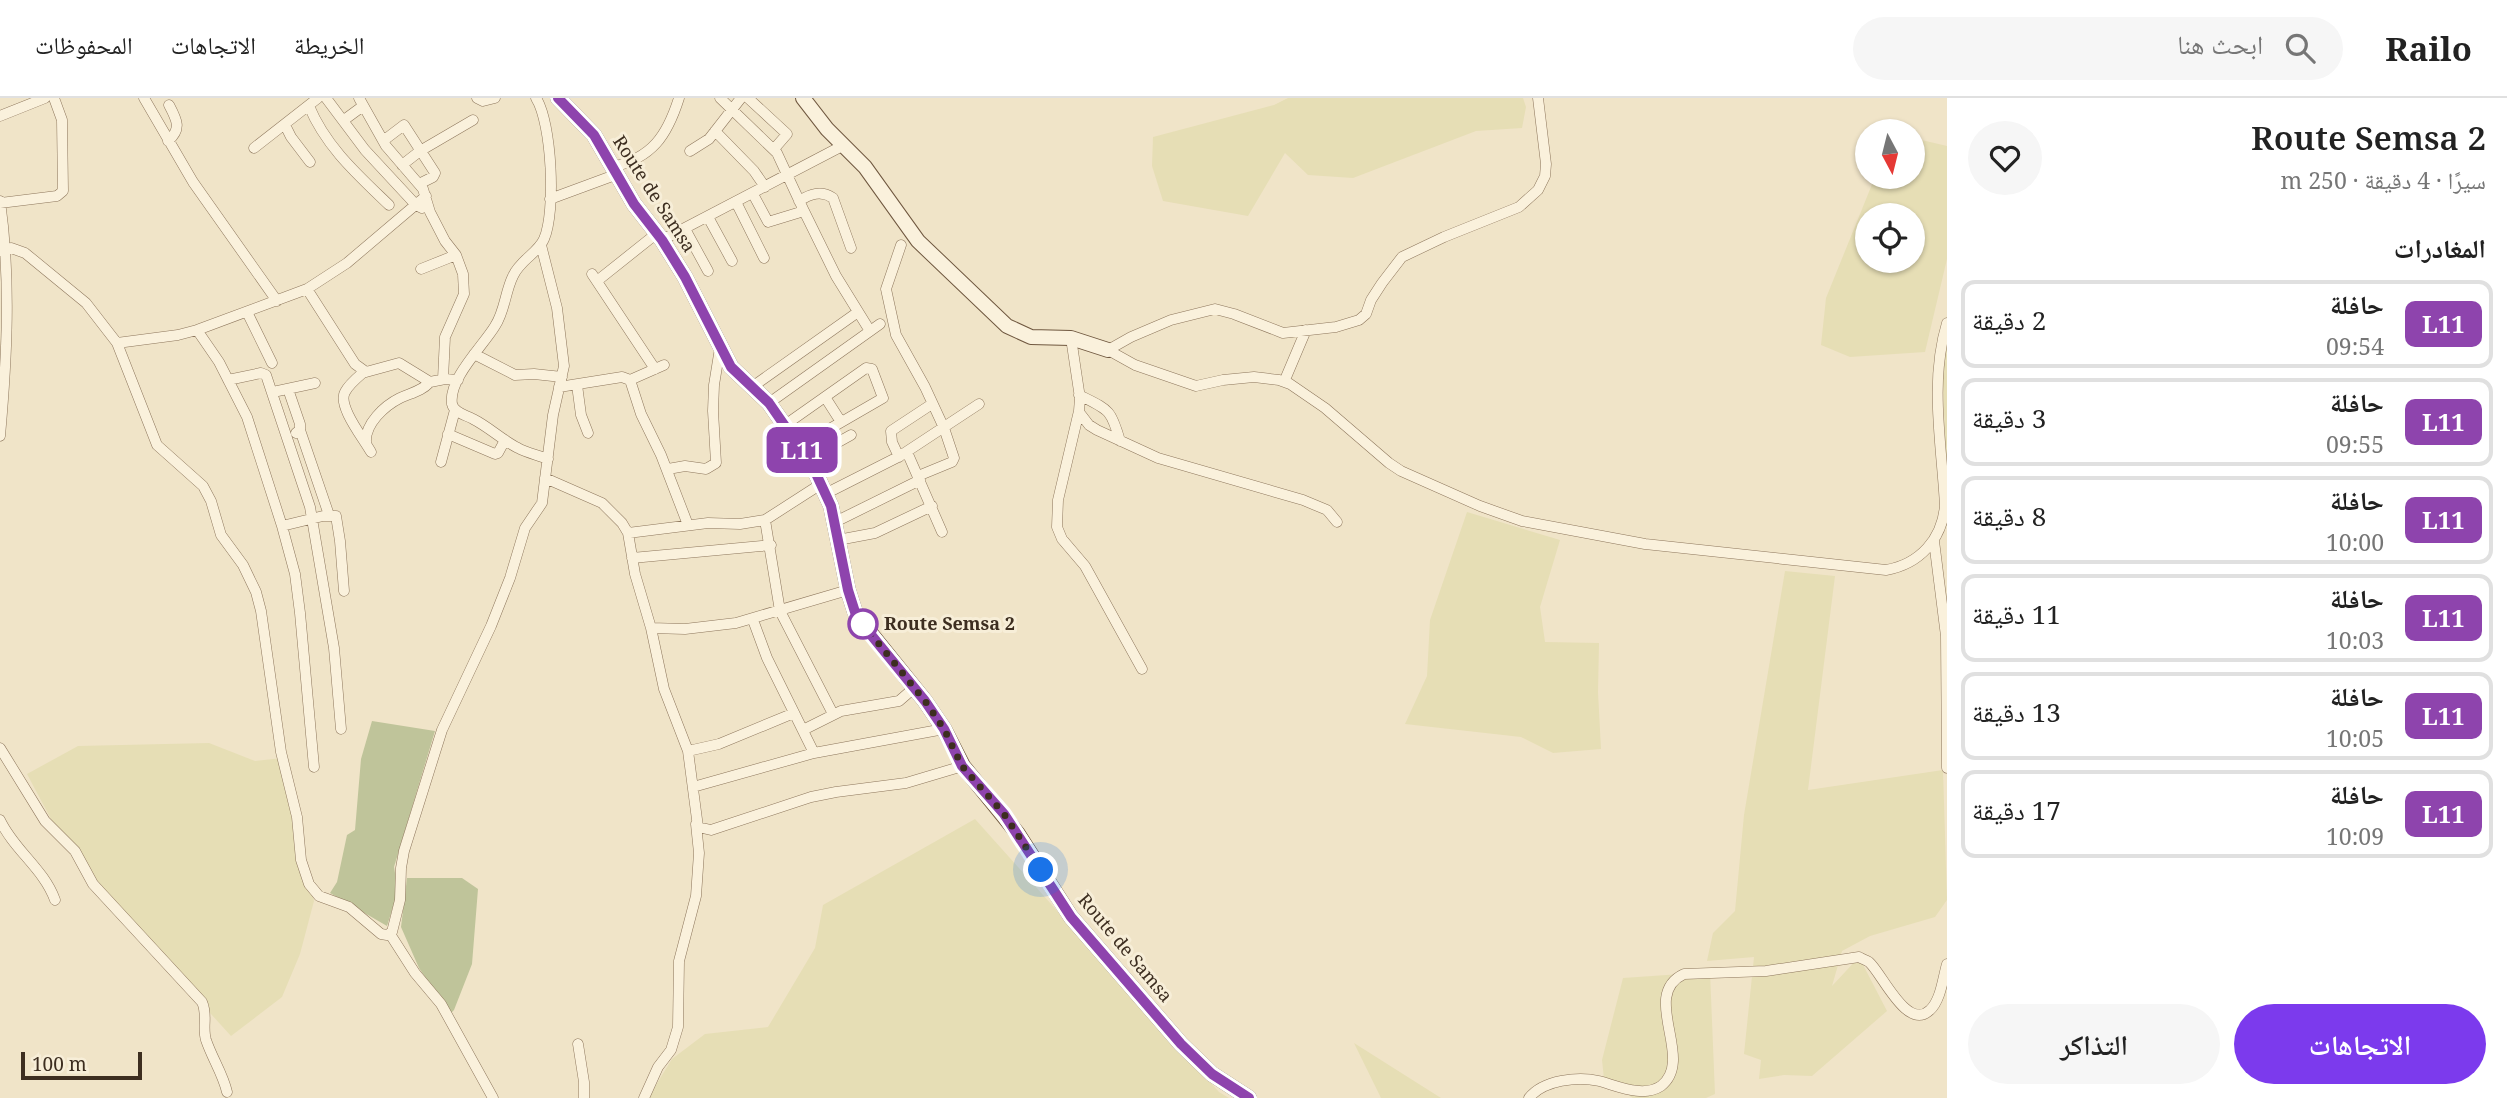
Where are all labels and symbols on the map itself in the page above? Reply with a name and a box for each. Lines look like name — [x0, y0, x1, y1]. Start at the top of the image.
north arrow — [1855, 119, 1925, 189]
street label: Route de Samsa — [608, 130, 702, 257]
line badge: L11 — [762, 427, 842, 473]
marker: Route Semsa 2 — [848, 609, 878, 639]
place label: Route Semsa 2 — [884, 611, 1015, 635]
your location — [1023, 852, 1058, 887]
street label: Route de Samsa — [1073, 888, 1178, 1007]
scale bar — [21, 1049, 142, 1081]

